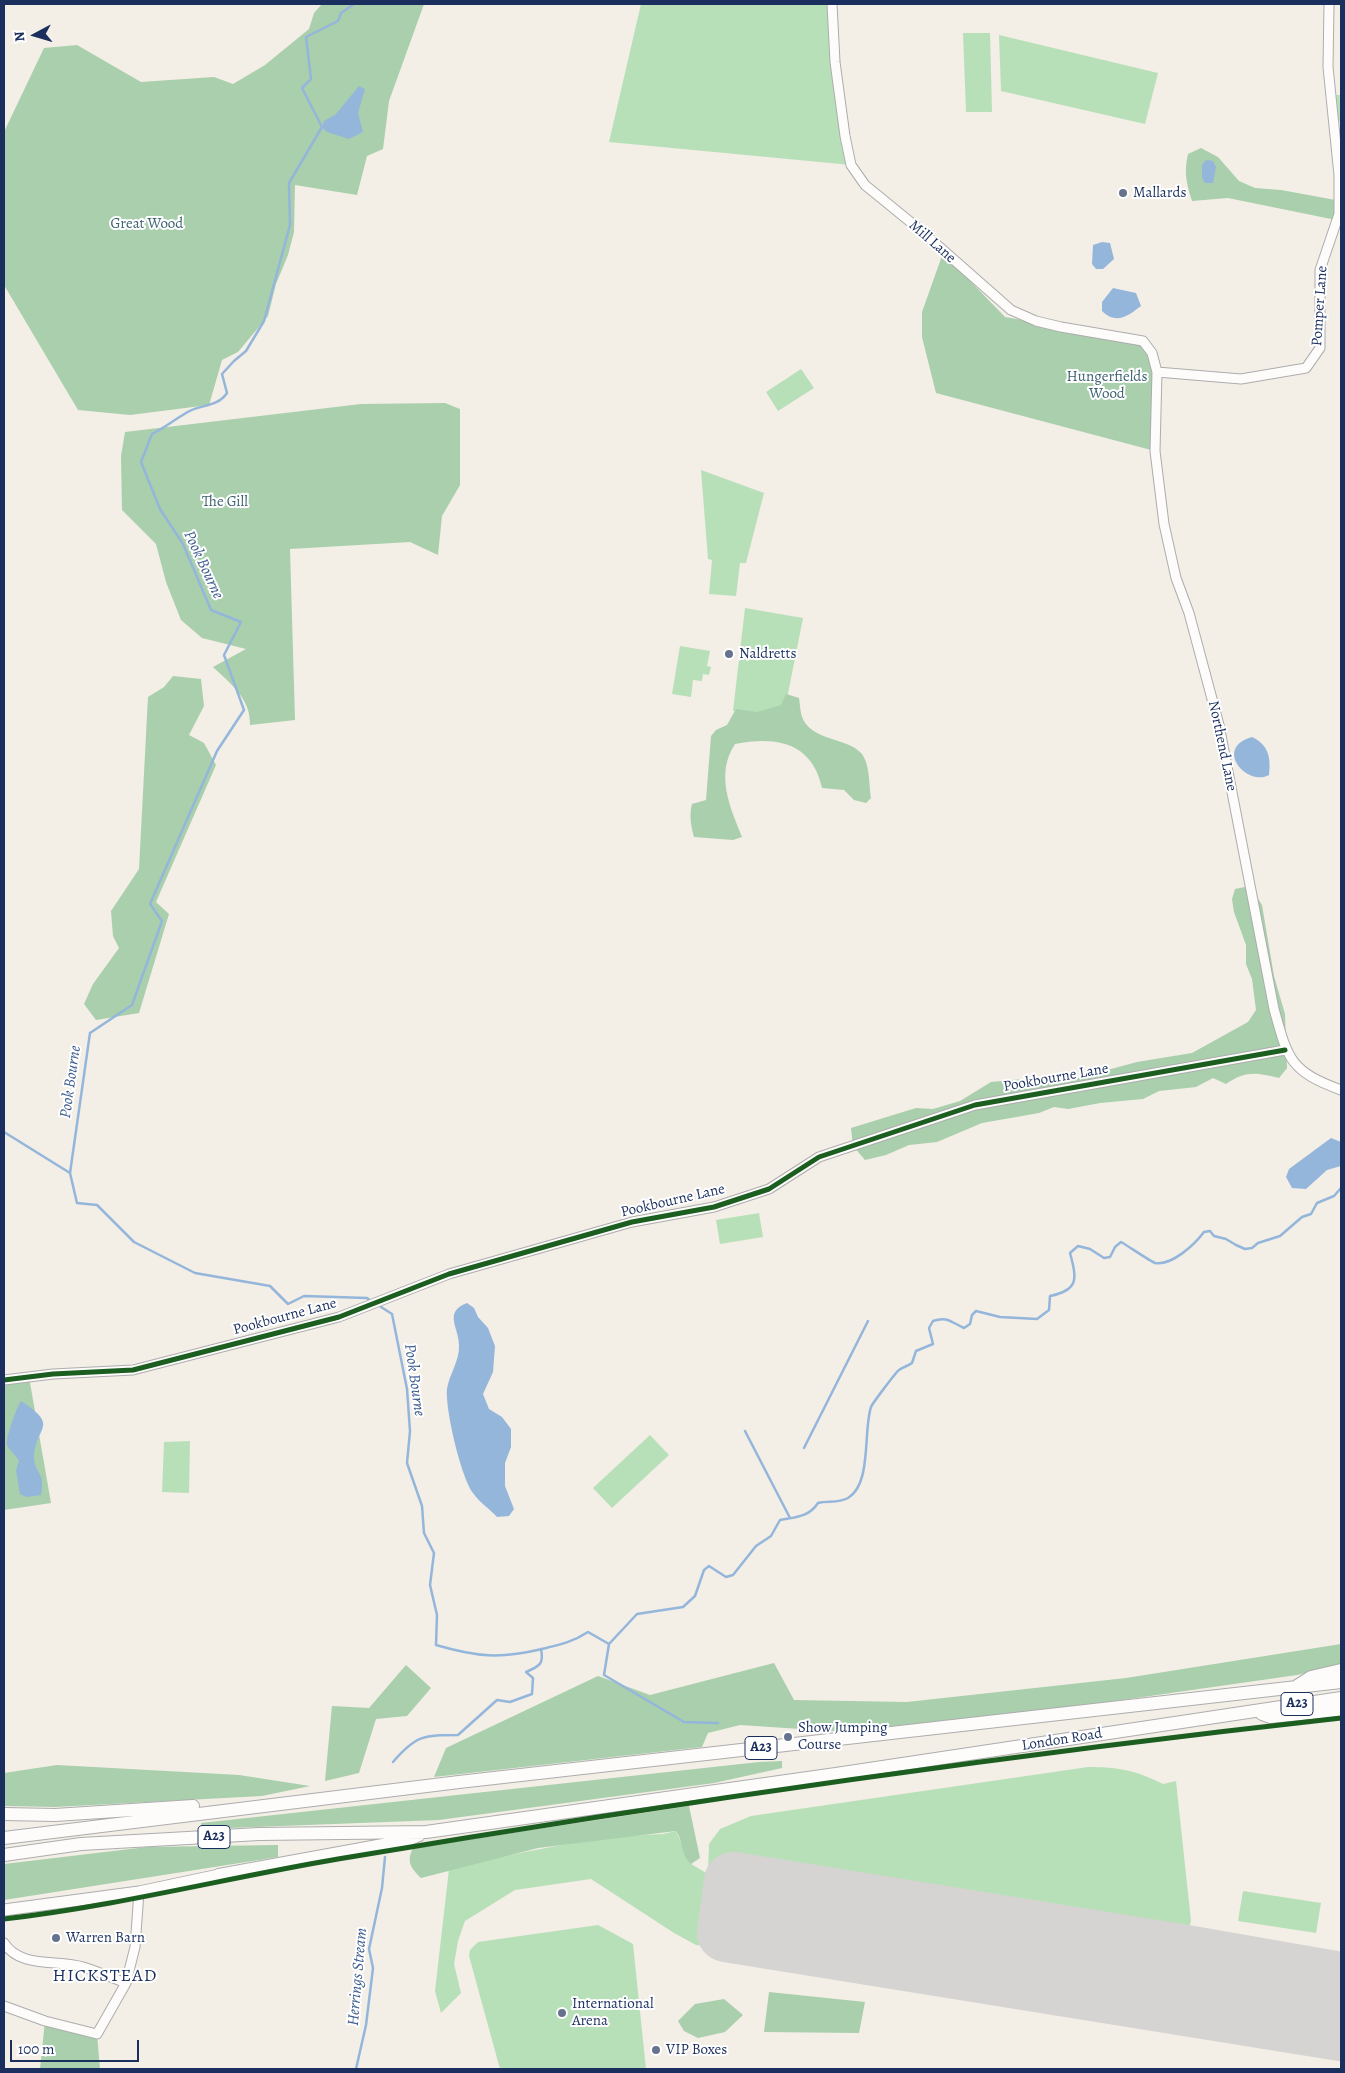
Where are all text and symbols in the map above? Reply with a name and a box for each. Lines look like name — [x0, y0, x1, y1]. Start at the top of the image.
north arrow — [10, 10, 60, 60]
text: N — [10, 31, 30, 43]
place label: Mallards — [1133, 184, 1187, 202]
marker: Mallards — [1117, 187, 1129, 199]
park label: Great Wood — [111, 215, 183, 233]
street label: Mill Lane — [905, 217, 959, 267]
street label: Pomper Lane — [1308, 265, 1332, 347]
park label: Hungerfields Wood — [1067, 368, 1147, 403]
park label: The Gill — [202, 493, 248, 511]
water label: Pook Bourne — [179, 528, 227, 602]
place label: Naldretts — [739, 645, 796, 663]
marker: Naldretts — [723, 648, 735, 660]
street label: Northend Lane — [1204, 699, 1240, 793]
water label: Pook Bourne — [56, 1044, 86, 1120]
street label: Pookbourne Lane — [1002, 1060, 1110, 1096]
street label: Pookbourne Lane — [619, 1180, 727, 1222]
street label: Pookbourne Lane — [231, 1295, 339, 1339]
water label: Pook Bourne — [399, 1342, 429, 1418]
road number: A23 — [1281, 1692, 1313, 1716]
place label: Show Jumping Course — [798, 1719, 888, 1754]
street label: London Road — [1020, 1725, 1104, 1755]
marker: Show Jumping Course — [782, 1731, 794, 1743]
road number: A23 — [745, 1736, 777, 1760]
road number: A23 — [198, 1825, 230, 1848]
water label: Herrings Stream — [344, 1927, 372, 2027]
place label: Warren Barn — [66, 1929, 145, 1947]
marker: Warren Barn — [50, 1932, 62, 1944]
district label: HICKSTEAD — [51, 1966, 159, 1988]
place label: International Arena — [572, 1995, 654, 2030]
marker: International Arena — [556, 2007, 568, 2019]
scale bar — [12, 2030, 141, 2062]
text: 100 m — [18, 2039, 55, 2059]
place label: VIP Boxes — [666, 2041, 727, 2059]
marker: VIP Boxes — [650, 2044, 662, 2056]

